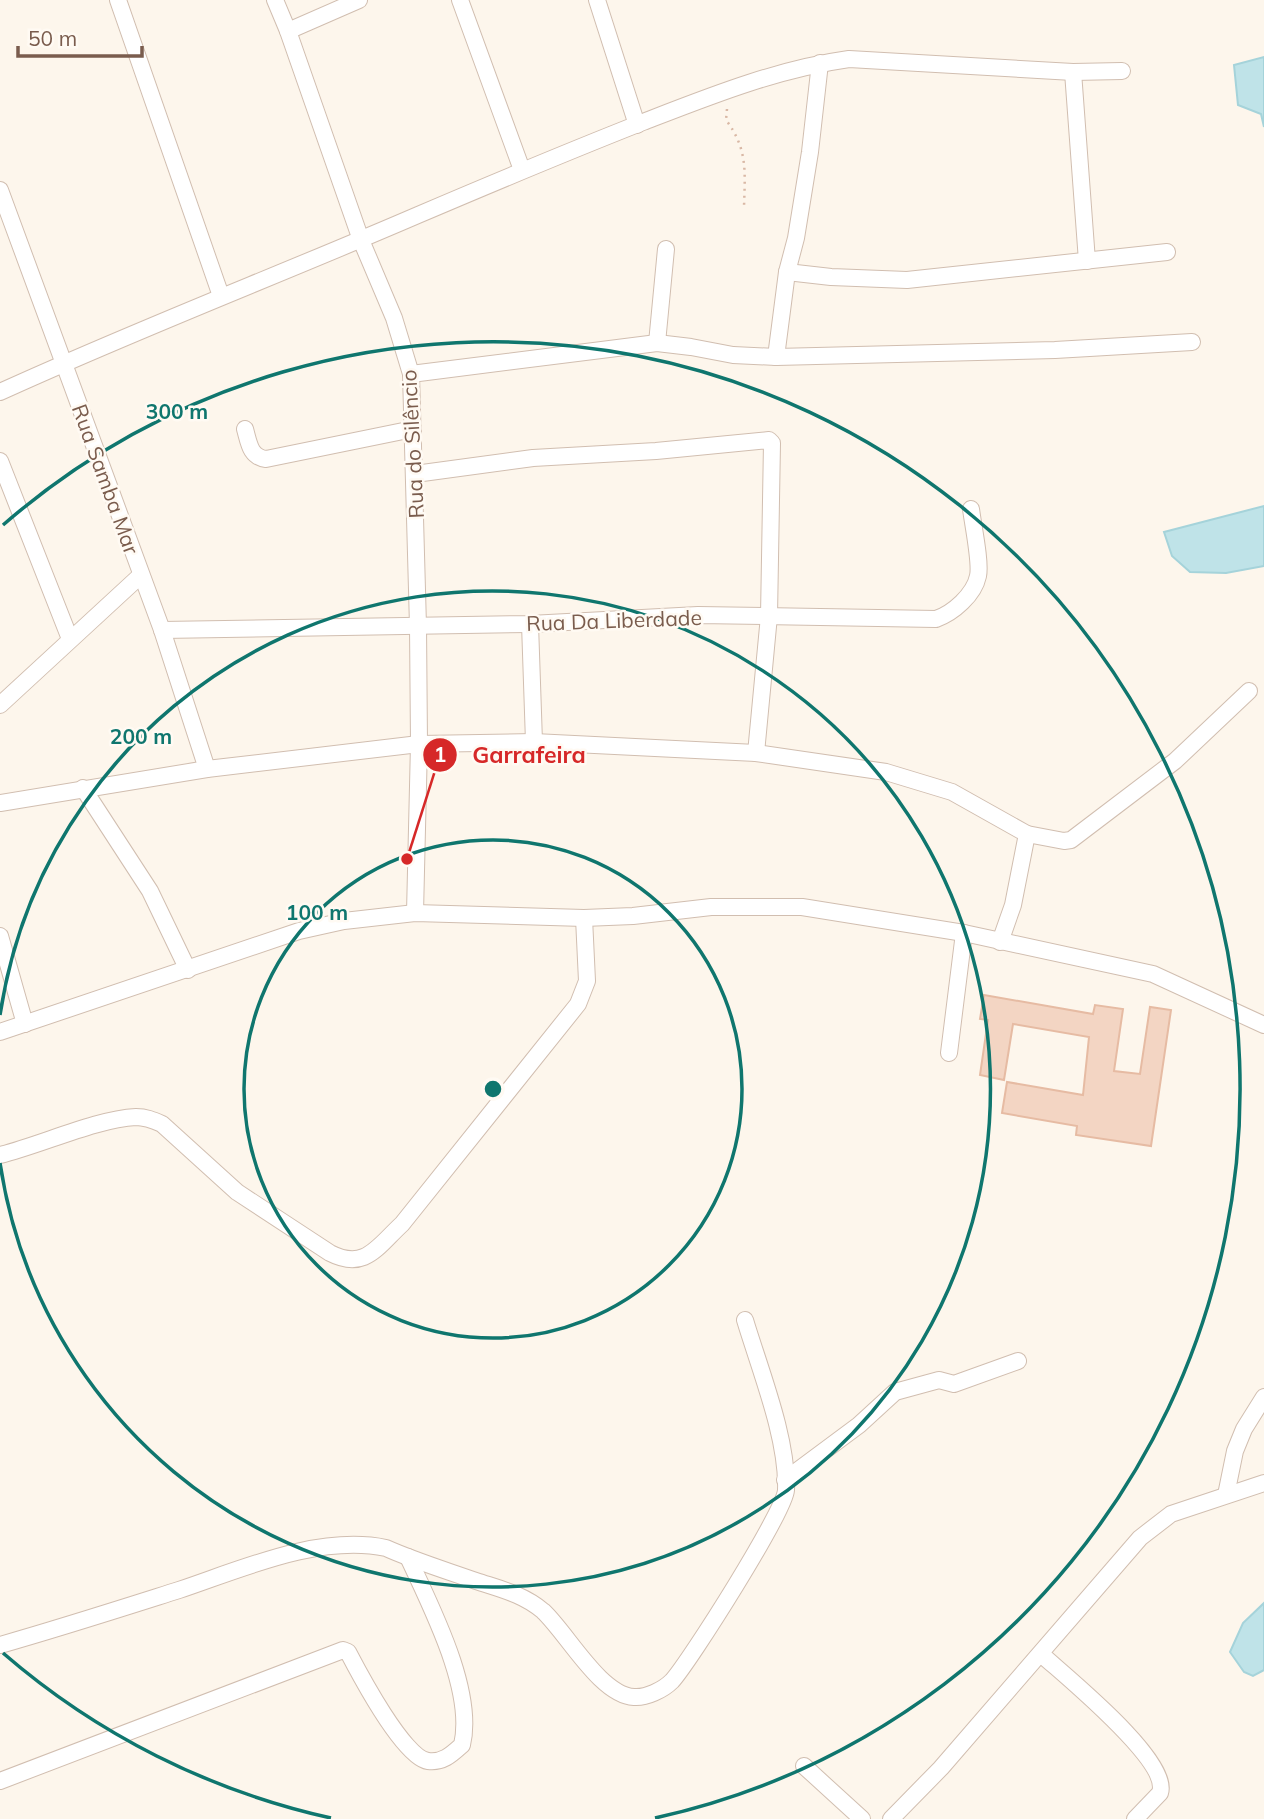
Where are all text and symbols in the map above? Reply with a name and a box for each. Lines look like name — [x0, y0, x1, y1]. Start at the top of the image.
scale bar — [18, 14, 142, 58]
text: 50 m — [28, 25, 77, 51]
street label: Rua do Silêncio — [395, 369, 429, 519]
text: 300 m — [146, 398, 208, 424]
street label: Rua Samba Mar — [67, 400, 145, 558]
street label: Rua Da Liberdade — [526, 604, 702, 636]
text: 200 m — [110, 723, 172, 749]
callout: Garrafeira — [423, 733, 599, 777]
text: Garrafeira — [472, 740, 586, 769]
text: 1 — [434, 741, 446, 767]
text: 100 m — [286, 899, 348, 925]
centre of rings — [481, 1077, 505, 1101]

